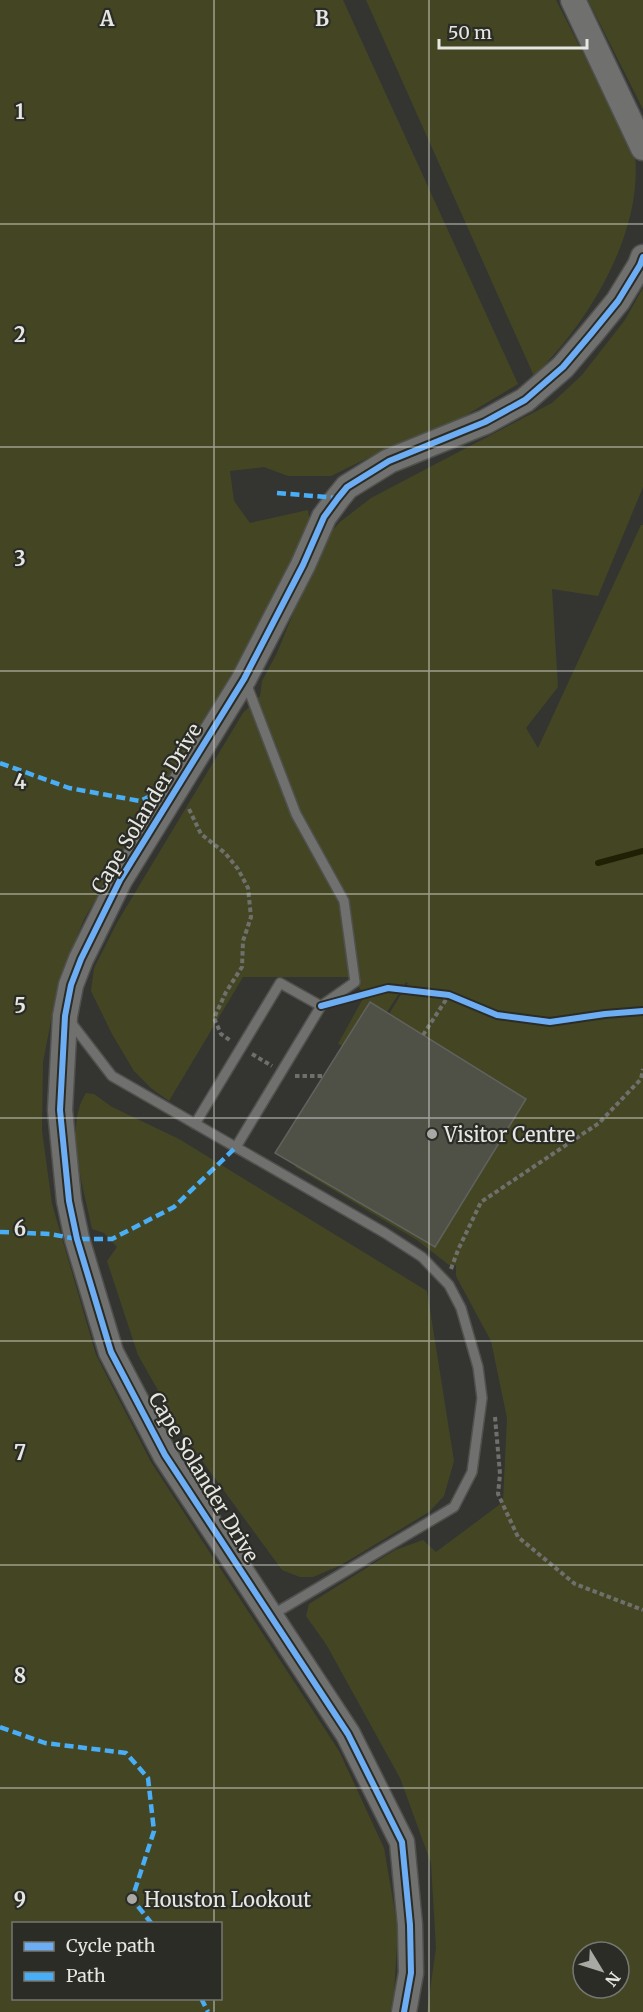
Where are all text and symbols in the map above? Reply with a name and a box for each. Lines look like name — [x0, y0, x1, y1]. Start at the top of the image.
text: A — [99, 6, 115, 31]
text: B — [315, 6, 329, 31]
scale bar — [439, 12, 588, 50]
text: 50 m — [448, 21, 492, 44]
text: 1 — [15, 99, 25, 124]
text: 2 — [14, 322, 26, 347]
text: 3 — [14, 546, 26, 571]
street label: Cape Solander Drive — [85, 718, 207, 898]
text: 4 — [14, 769, 27, 794]
text: 5 — [14, 993, 26, 1018]
place label: Visitor Centre — [443, 1122, 575, 1147]
marker: Visitor Centre — [425, 1127, 439, 1141]
text: 6 — [14, 1216, 26, 1241]
street label: Cape Solander Drive — [143, 1387, 265, 1567]
text: 7 — [14, 1440, 26, 1465]
text: 8 — [14, 1663, 26, 1688]
text: 9 — [14, 1887, 26, 1912]
place label: Houston Lookout — [144, 1887, 311, 1912]
marker: Houston Lookout — [125, 1892, 139, 1906]
legend — [12, 1922, 222, 2000]
text: Cycle path — [66, 1934, 156, 1957]
north arrow — [571, 1940, 631, 2000]
text: Path — [66, 1964, 106, 1987]
text: N — [601, 1968, 625, 1991]

